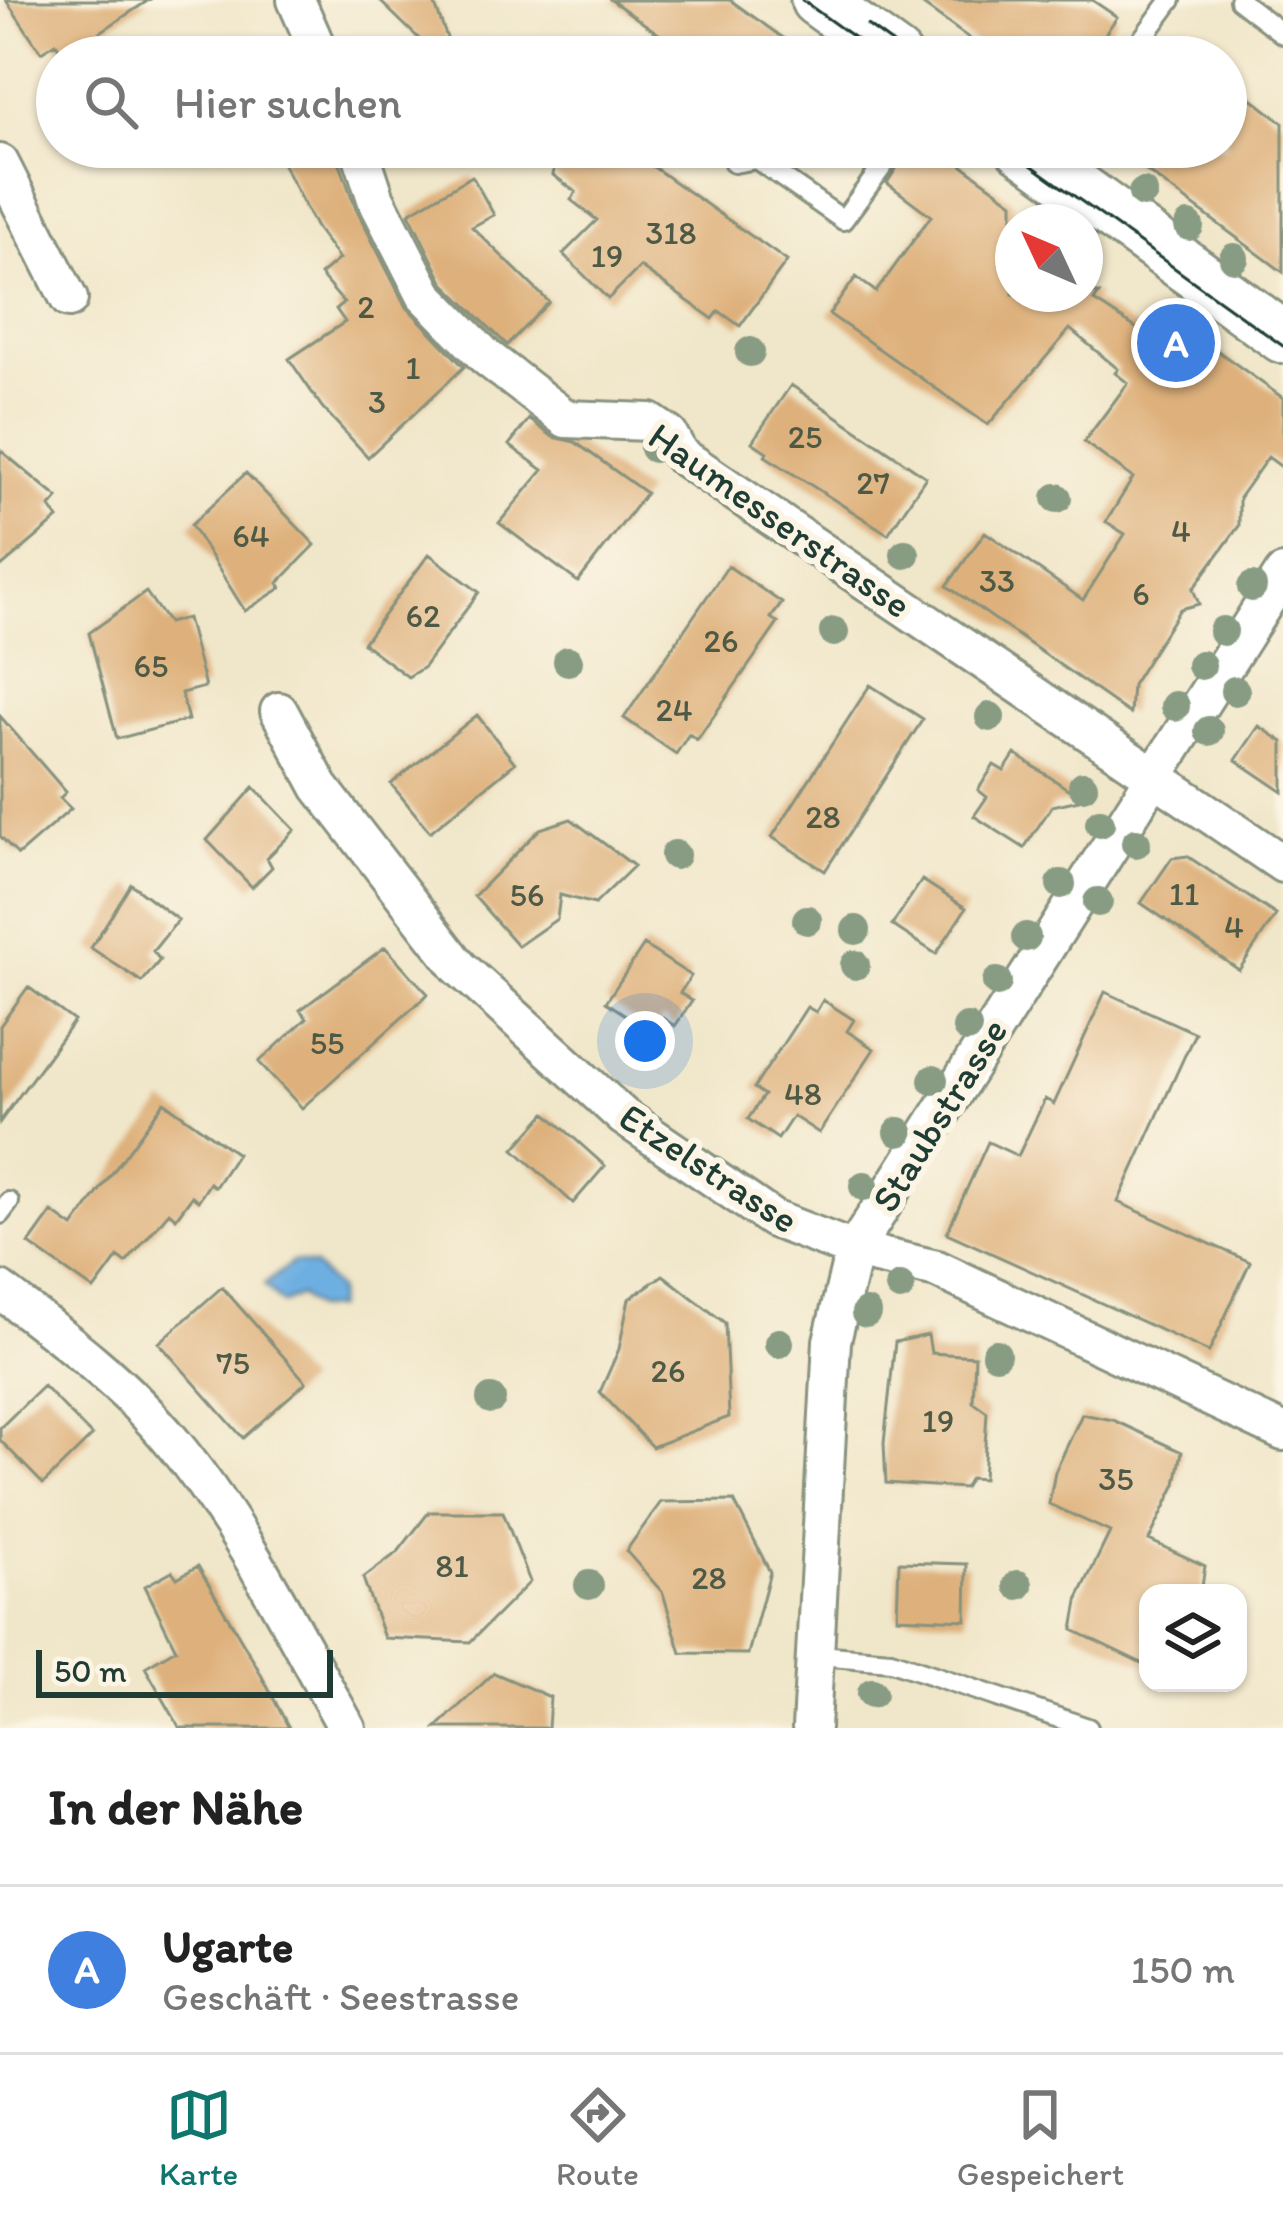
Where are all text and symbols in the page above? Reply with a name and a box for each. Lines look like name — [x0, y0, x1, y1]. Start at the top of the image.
search box — [36, 36, 1247, 168]
icon: search — [78, 69, 144, 135]
text: Hier suchen — [174, 75, 402, 129]
north arrow — [995, 204, 1103, 312]
house number: 318 — [645, 213, 697, 252]
house number: 19 — [591, 236, 623, 275]
house number: 2 — [357, 287, 375, 326]
pin: A — [1137, 298, 1215, 388]
house number: 1 — [405, 348, 421, 387]
house number: 3 — [368, 382, 386, 421]
street label: Haumesserstrasse — [640, 412, 920, 628]
house number: 25 — [788, 417, 822, 456]
house number: 27 — [856, 463, 890, 502]
house number: 4 — [1171, 511, 1191, 550]
house number: 64 — [232, 516, 270, 555]
house number: 33 — [979, 561, 1015, 600]
house number: 6 — [1132, 574, 1150, 613]
house number: 62 — [406, 596, 440, 635]
house number: 26 — [704, 621, 738, 660]
house number: 65 — [134, 646, 168, 685]
house number: 24 — [655, 690, 693, 729]
house number: 28 — [805, 797, 841, 836]
house number: 11 — [1169, 874, 1199, 913]
house number: 56 — [510, 875, 544, 914]
house number: 4 — [1224, 907, 1244, 946]
street label: Staubstrasse — [861, 1010, 1017, 1220]
your location — [615, 1011, 675, 1071]
house number: 55 — [310, 1023, 344, 1062]
house number: 48 — [784, 1074, 822, 1113]
street label: Etzelstrasse — [611, 1093, 807, 1243]
house number: 75 — [216, 1343, 250, 1382]
house number: 26 — [651, 1351, 685, 1390]
house number: 19 — [922, 1401, 954, 1440]
house number: 35 — [1098, 1459, 1134, 1498]
house number: 81 — [435, 1546, 469, 1585]
house number: 28 — [691, 1558, 727, 1597]
map controls — [1139, 1584, 1247, 1692]
button: layers — [1139, 1584, 1247, 1692]
scale bar — [36, 1644, 333, 1697]
text: 50 m — [54, 1651, 127, 1690]
text: In der Nähe — [48, 1776, 303, 1837]
text: Ugarte — [162, 1919, 293, 1973]
text: A — [75, 1946, 99, 1993]
text: 150 m — [1131, 1946, 1235, 1993]
text: Geschäft · Seestrasse — [162, 1973, 519, 2020]
tab: Karte — [159, 2082, 238, 2193]
tab: Route — [556, 2082, 639, 2193]
tab: Gespeichert — [957, 2082, 1124, 2193]

